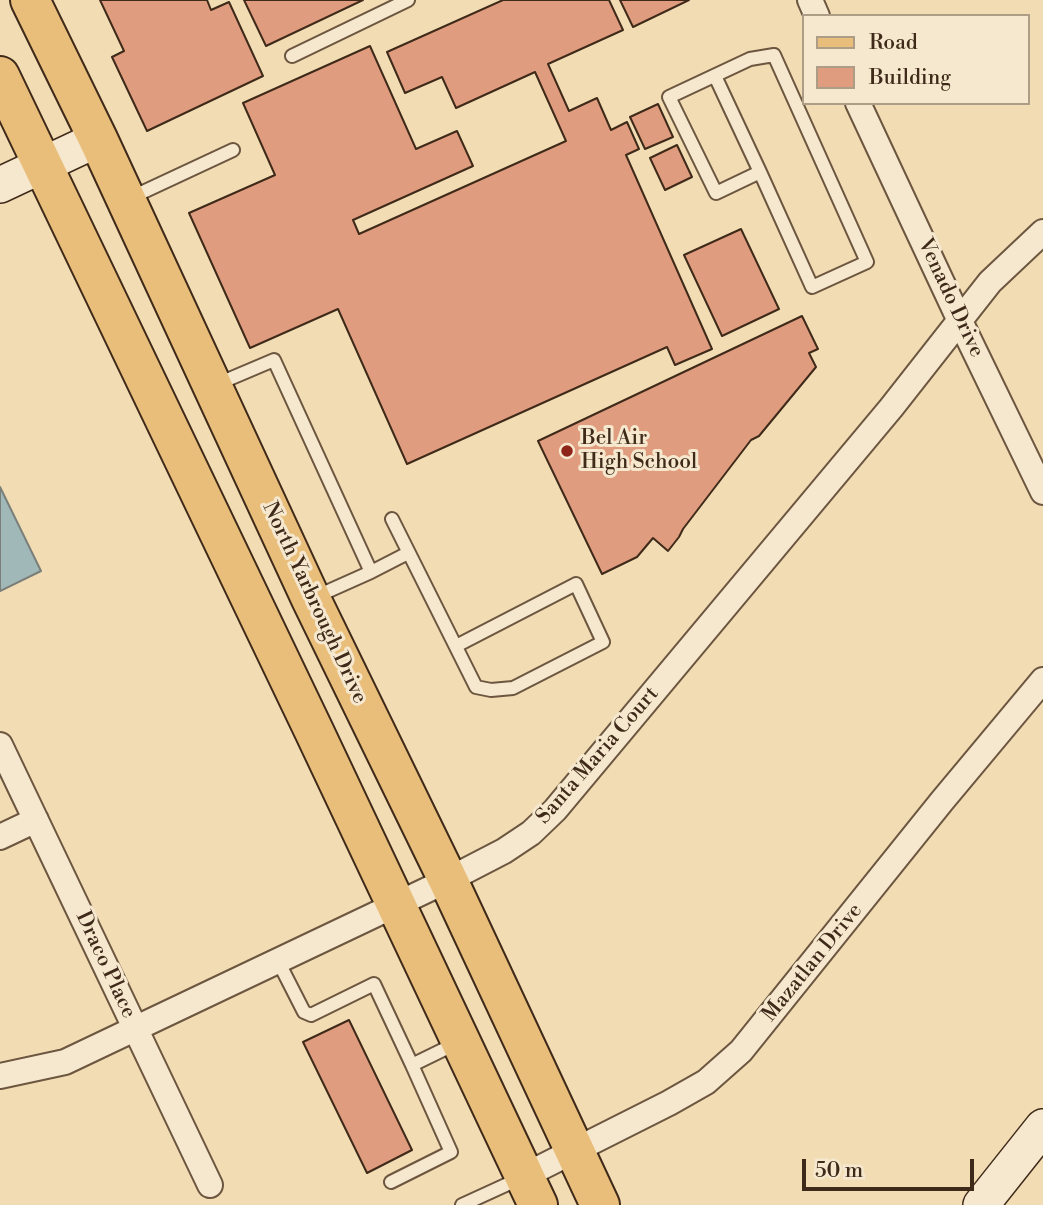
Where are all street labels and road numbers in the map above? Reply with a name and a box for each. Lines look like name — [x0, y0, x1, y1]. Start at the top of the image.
street label: Venado Drive — [911, 234, 989, 362]
street label: North Yarbrough Drive — [256, 498, 372, 708]
street label: Santa Maria Court — [531, 682, 665, 830]
street label: Mazatlan Drive — [758, 899, 868, 1027]
street label: Draco Place — [69, 908, 141, 1022]

